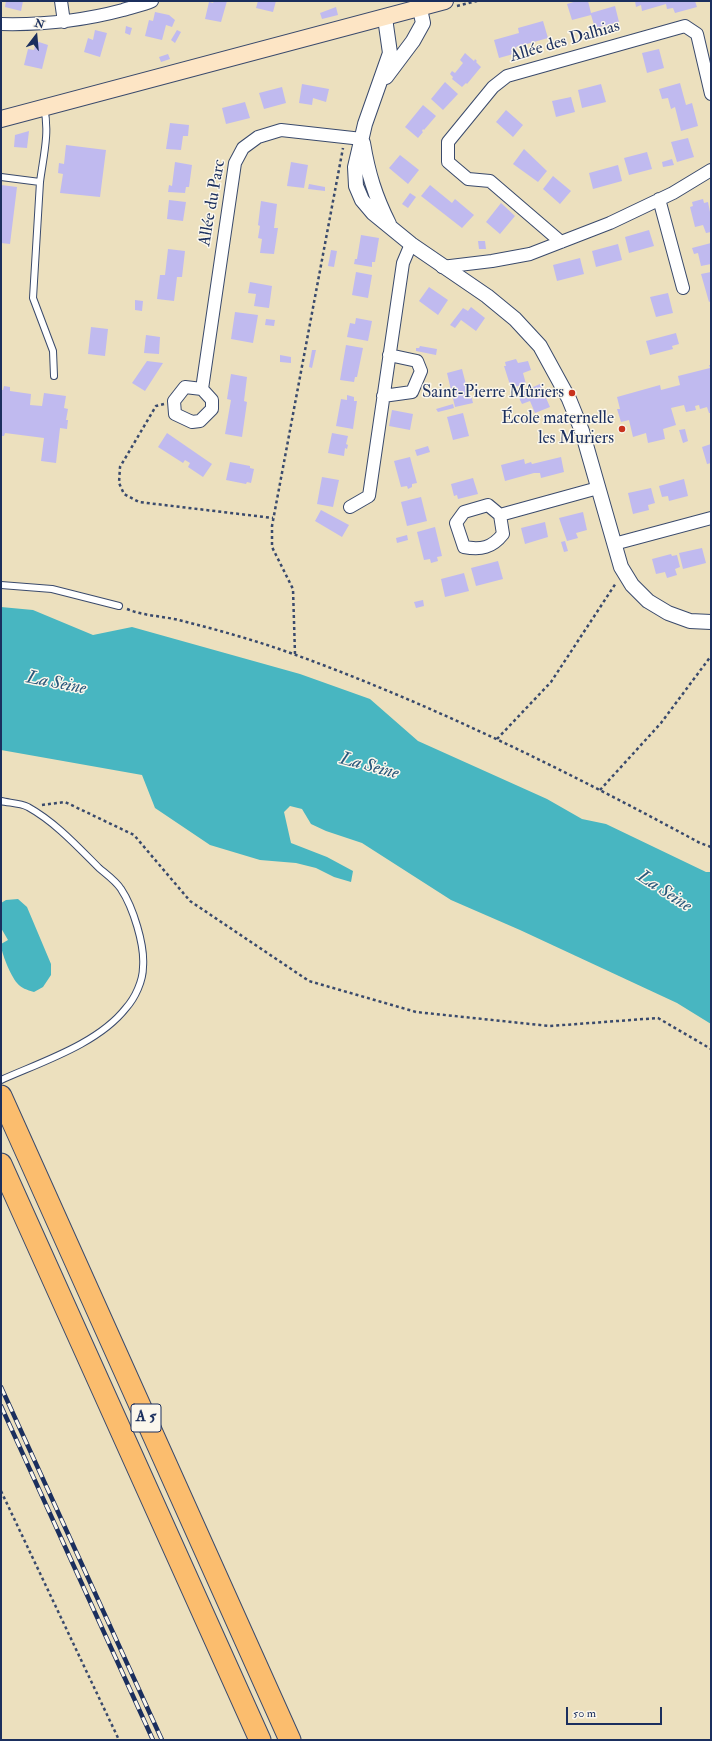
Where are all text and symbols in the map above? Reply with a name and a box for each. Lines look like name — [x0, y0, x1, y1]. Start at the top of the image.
north arrow — [16, 16, 56, 56]
text: N — [33, 16, 46, 32]
street label: Allée des Dalhias — [508, 17, 622, 67]
street label: Allée du Parc — [195, 158, 231, 248]
place label: Saint-Pierre Mûriers — [422, 383, 564, 403]
marker: Saint-Pierre Mûriers — [567, 388, 577, 398]
place label: École maternelle les Muriers — [501, 409, 614, 449]
marker: École maternelle les Muriers — [617, 424, 627, 434]
water label: La Seine — [24, 668, 88, 700]
water label: La Seine — [337, 749, 401, 785]
water label: La Seine — [633, 867, 695, 917]
road number: A 5 — [131, 1404, 161, 1432]
scale bar — [568, 1699, 664, 1725]
text: 50 m — [573, 1706, 596, 1721]

